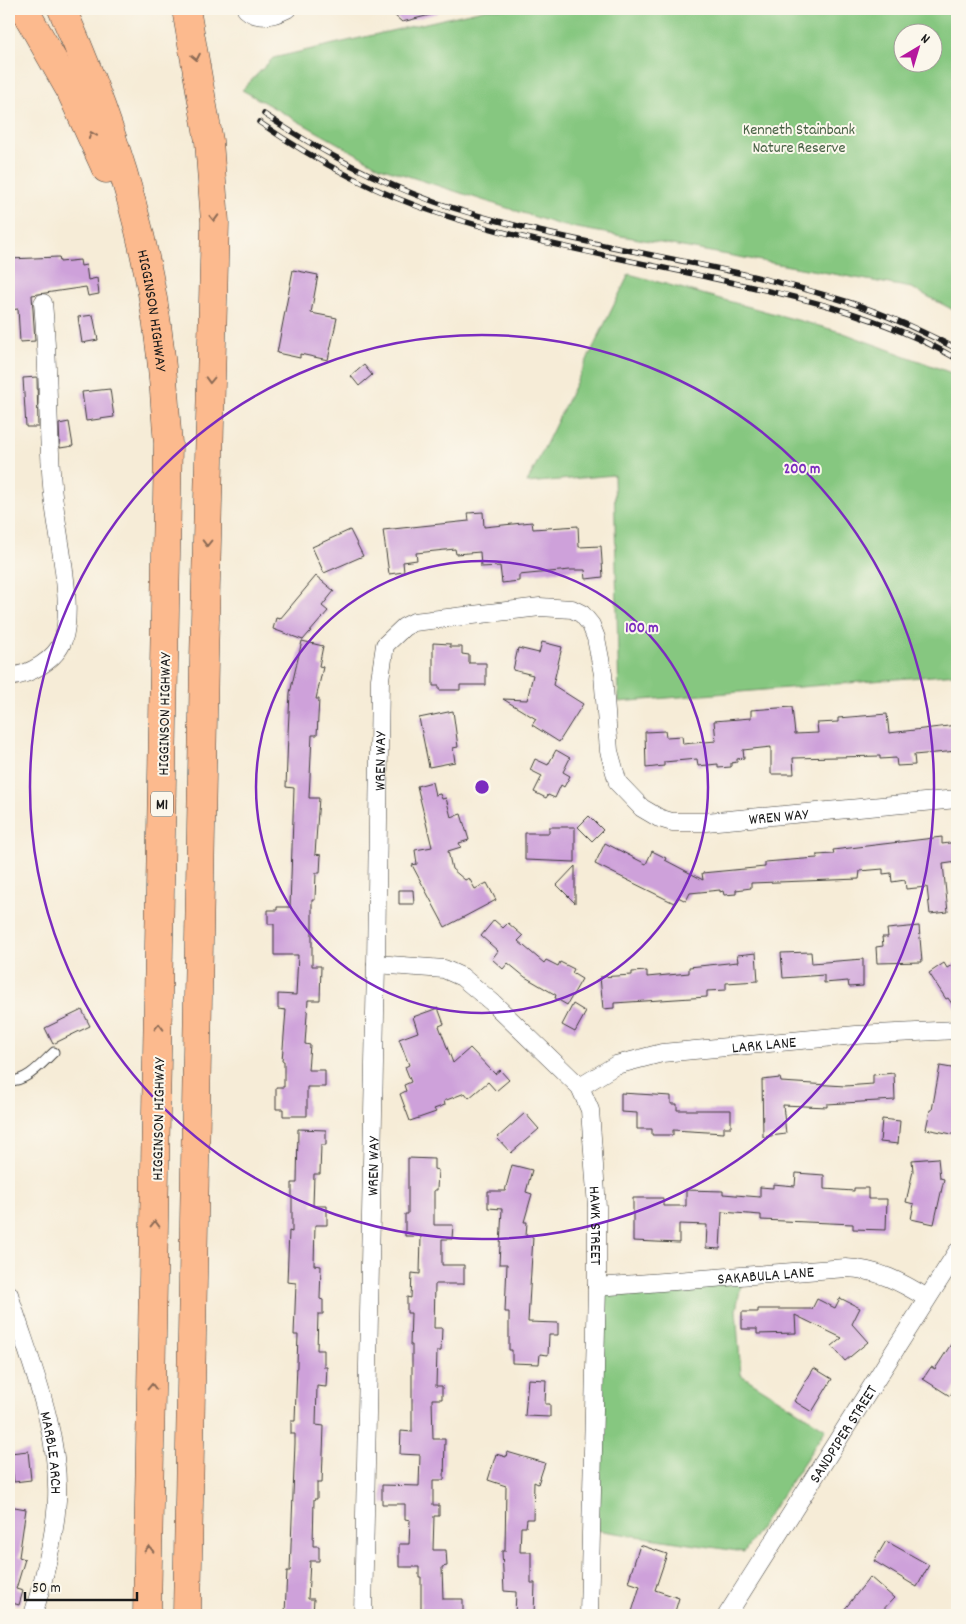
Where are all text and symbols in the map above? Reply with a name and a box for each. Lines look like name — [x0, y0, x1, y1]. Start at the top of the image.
north arrow — [894, 22, 944, 72]
text: N — [916, 29, 934, 49]
one-way arrow — [190, 52, 200, 61]
park label: Kenneth Stainbank Nature Reserve — [743, 119, 855, 160]
one-way arrow — [88, 131, 98, 140]
one-way arrow — [209, 214, 220, 222]
street label: HIGGINSON HIGHWAY — [130, 248, 171, 374]
one-way arrow — [205, 376, 216, 384]
text: 200 m — [784, 459, 820, 481]
one-way arrow — [202, 539, 212, 547]
text: 100 m — [625, 618, 659, 640]
street label: HIGGINSON HIGHWAY — [153, 651, 178, 776]
street label: WREN WAY — [369, 730, 393, 791]
centre of rings — [473, 778, 491, 796]
road number: M1 — [151, 792, 173, 816]
street label: WREN WAY — [748, 804, 811, 832]
one-way arrow — [154, 1022, 164, 1030]
street label: LARK LANE — [731, 1032, 798, 1060]
street label: HIGGINSON HIGHWAY — [147, 1056, 172, 1181]
street label: WREN WAY — [362, 1135, 387, 1196]
street label: HAWK STREET — [582, 1185, 606, 1266]
one-way arrow — [149, 1220, 160, 1228]
street label: SAKABULA LANE — [717, 1261, 816, 1292]
street label: SANDPIPER STREET — [804, 1381, 884, 1488]
one-way arrow — [147, 1382, 157, 1390]
street label: MARBLE ARCH — [32, 1409, 66, 1494]
one-way arrow — [143, 1545, 154, 1553]
scale bar — [25, 1569, 138, 1601]
text: 50 m — [32, 1578, 61, 1600]

